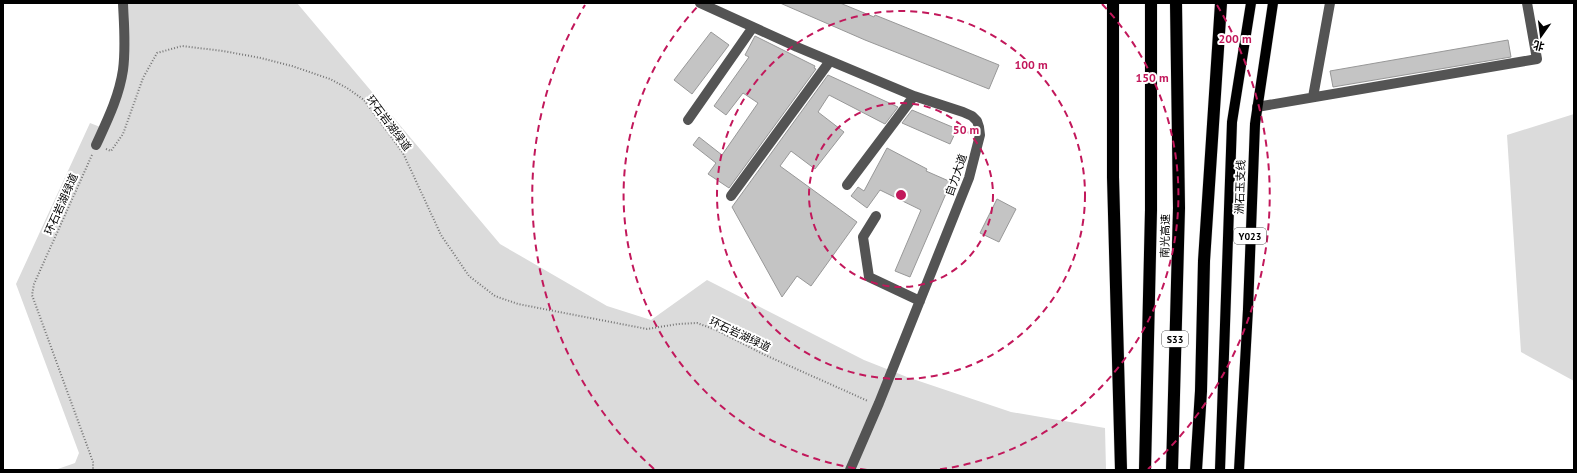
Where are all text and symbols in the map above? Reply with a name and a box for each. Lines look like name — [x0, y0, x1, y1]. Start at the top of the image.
north arrow — [1521, 16, 1561, 56]
text: 200 m — [1218, 31, 1252, 46]
text: 北 — [1532, 38, 1546, 54]
text: 100 m — [1014, 57, 1048, 72]
text: 150 m — [1135, 70, 1169, 85]
street label: 环石岩湖绿道 — [364, 92, 414, 154]
text: 50 m — [953, 122, 979, 137]
street label: 自力大道 — [942, 152, 970, 198]
street label: 洲石玉支线 — [1232, 159, 1248, 215]
street label: 环石岩湖绿道 — [41, 171, 81, 237]
centre of rings — [894, 188, 908, 202]
street label: 南光高速 — [1158, 214, 1172, 258]
road number: Y023 — [1234, 228, 1266, 244]
street label: 环石岩湖绿道 — [707, 314, 773, 354]
road number: S33 — [1162, 331, 1188, 347]

